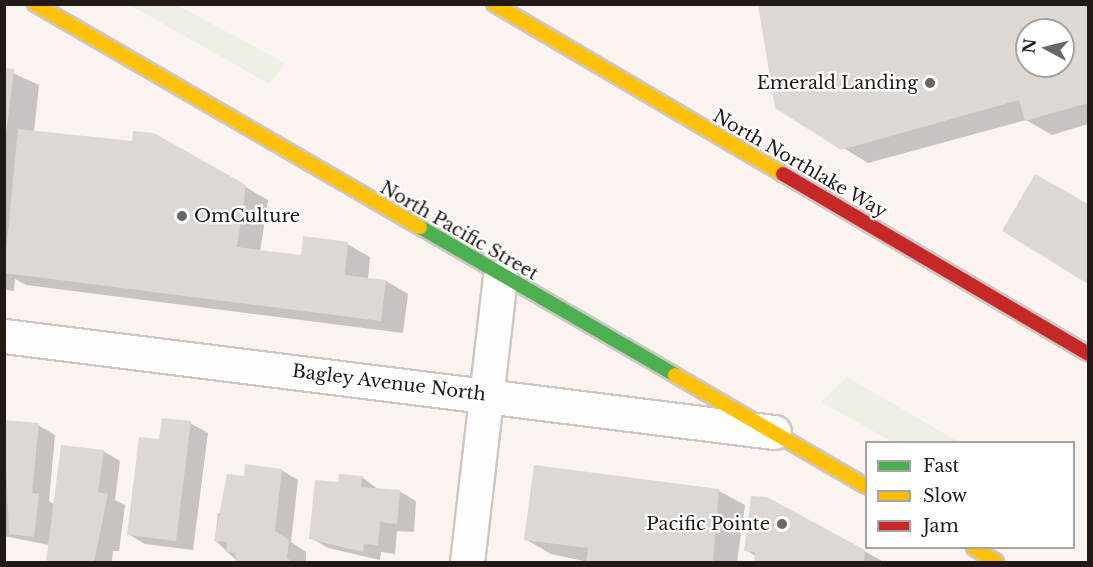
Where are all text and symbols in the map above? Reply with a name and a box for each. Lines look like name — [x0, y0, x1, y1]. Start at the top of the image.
north arrow — [1015, 18, 1075, 78]
text: N — [1018, 37, 1040, 55]
place label: Emerald Landing — [757, 72, 918, 94]
marker: Emerald Landing — [923, 76, 937, 90]
street label: North Northlake Way — [709, 105, 891, 223]
street label: North Pacific Street — [376, 177, 542, 285]
place label: OmCulture — [194, 205, 300, 227]
marker: OmCulture — [175, 209, 189, 223]
street label: Bagley Avenue North — [290, 360, 488, 406]
legend — [865, 441, 1075, 549]
text: Fast — [923, 455, 959, 477]
text: Slow — [923, 485, 967, 507]
place label: Pacific Pointe — [646, 513, 770, 535]
text: Jam — [923, 515, 959, 537]
marker: Pacific Pointe — [775, 517, 789, 531]

